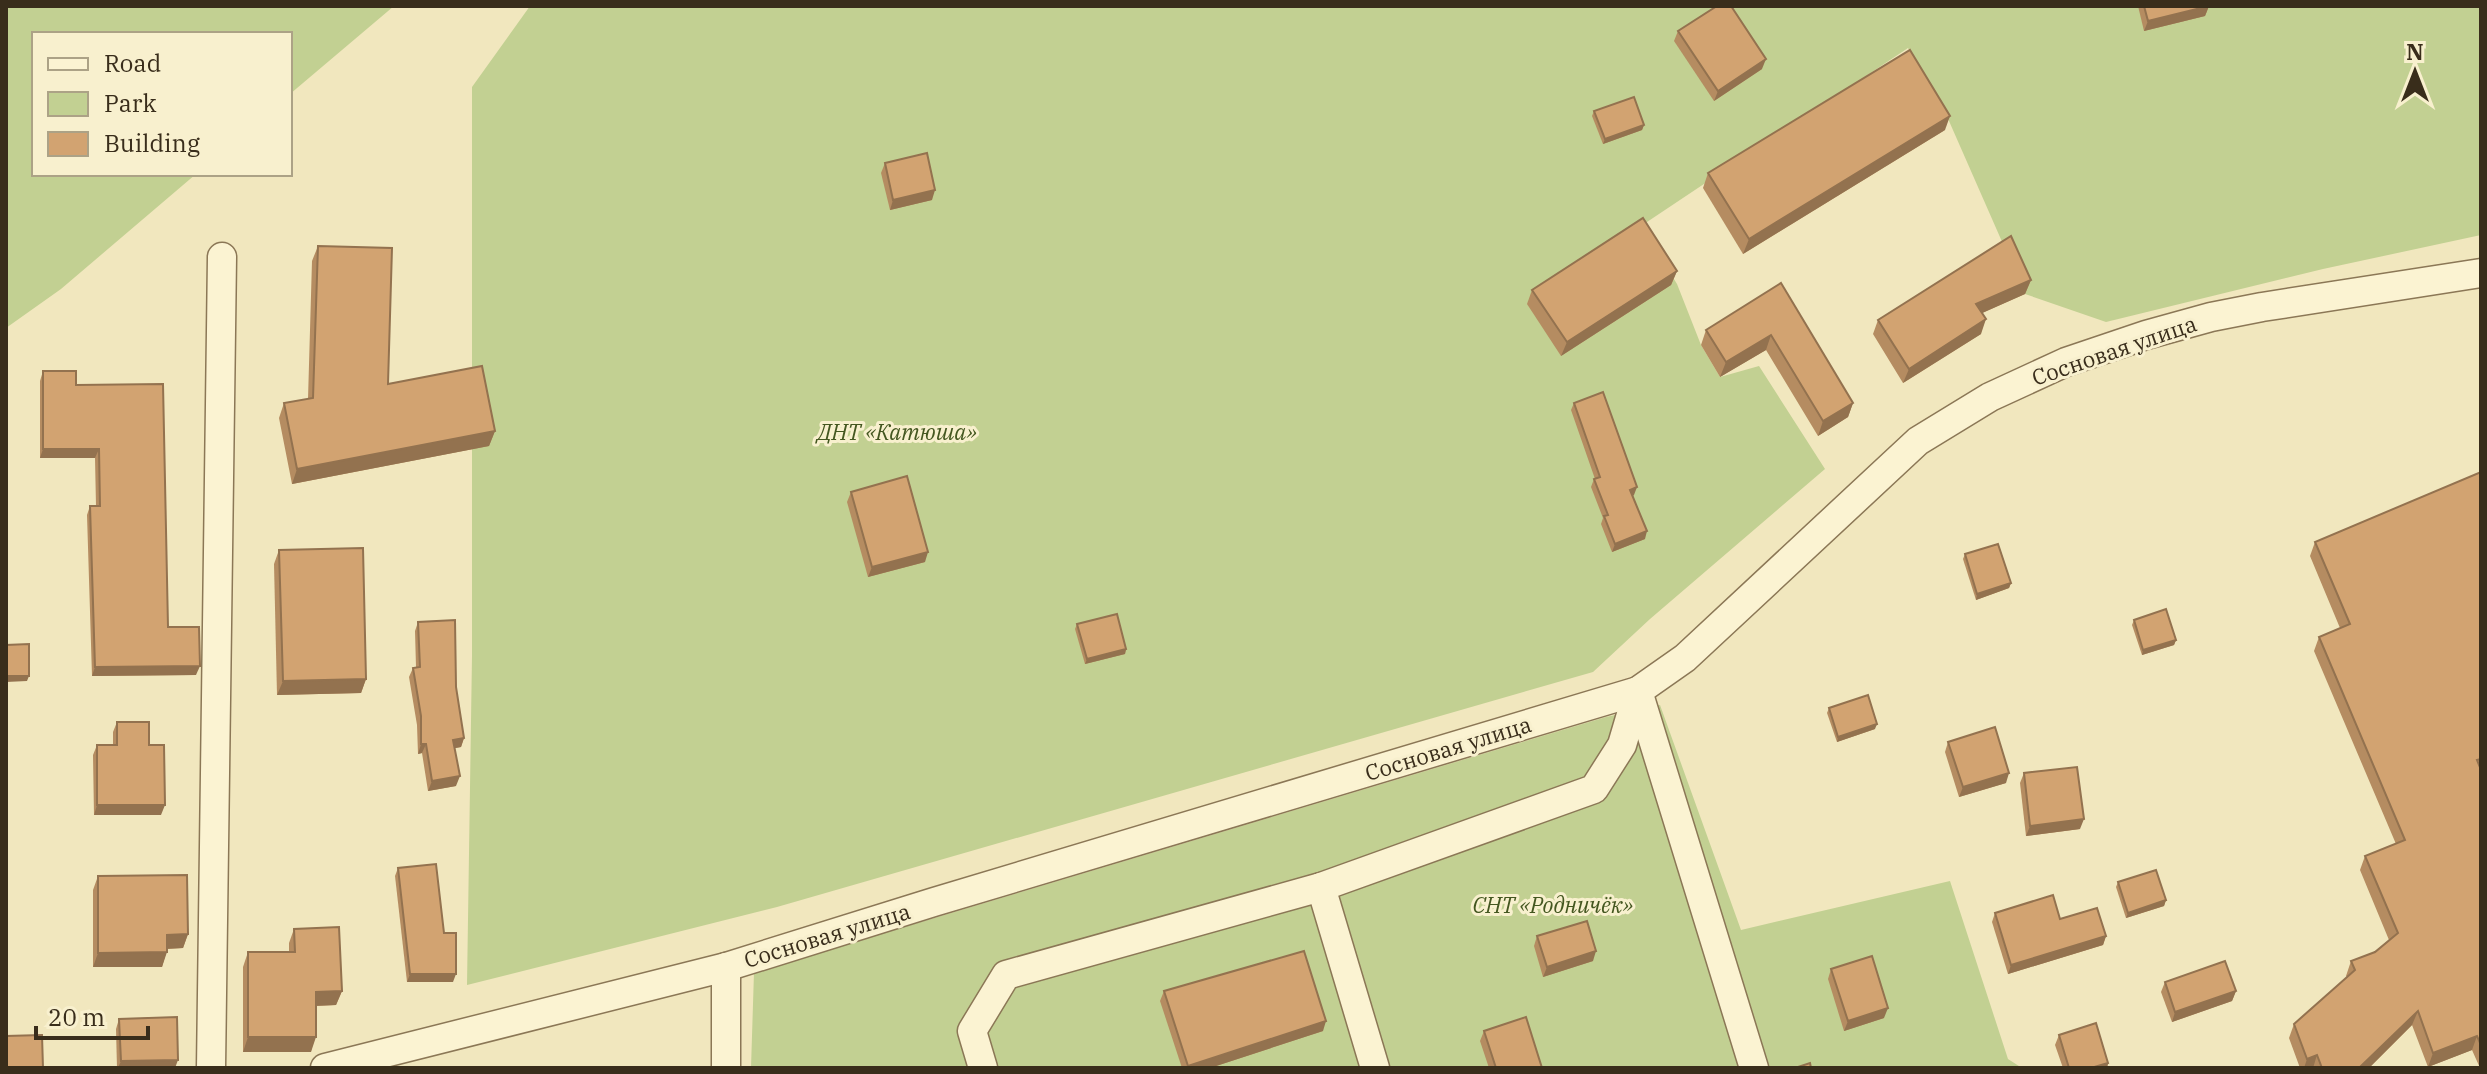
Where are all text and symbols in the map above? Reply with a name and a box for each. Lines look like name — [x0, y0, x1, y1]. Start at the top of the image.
legend — [32, 32, 292, 176]
north arrow — [2375, 32, 2455, 112]
text: N — [2406, 37, 2424, 66]
text: Road — [104, 47, 161, 79]
text: Park — [104, 87, 156, 119]
text: Building — [104, 127, 200, 159]
street label: Сосновая улица — [2028, 308, 2200, 392]
park label: ДНТ «Катюша» — [815, 417, 977, 446]
street label: Сосновая улица — [1361, 709, 1535, 787]
park label: СНТ «Родничёк» — [1473, 890, 1633, 919]
street label: Сосновая улица — [740, 896, 914, 974]
scale bar — [36, 990, 148, 1040]
text: 20 m — [48, 1001, 105, 1033]

